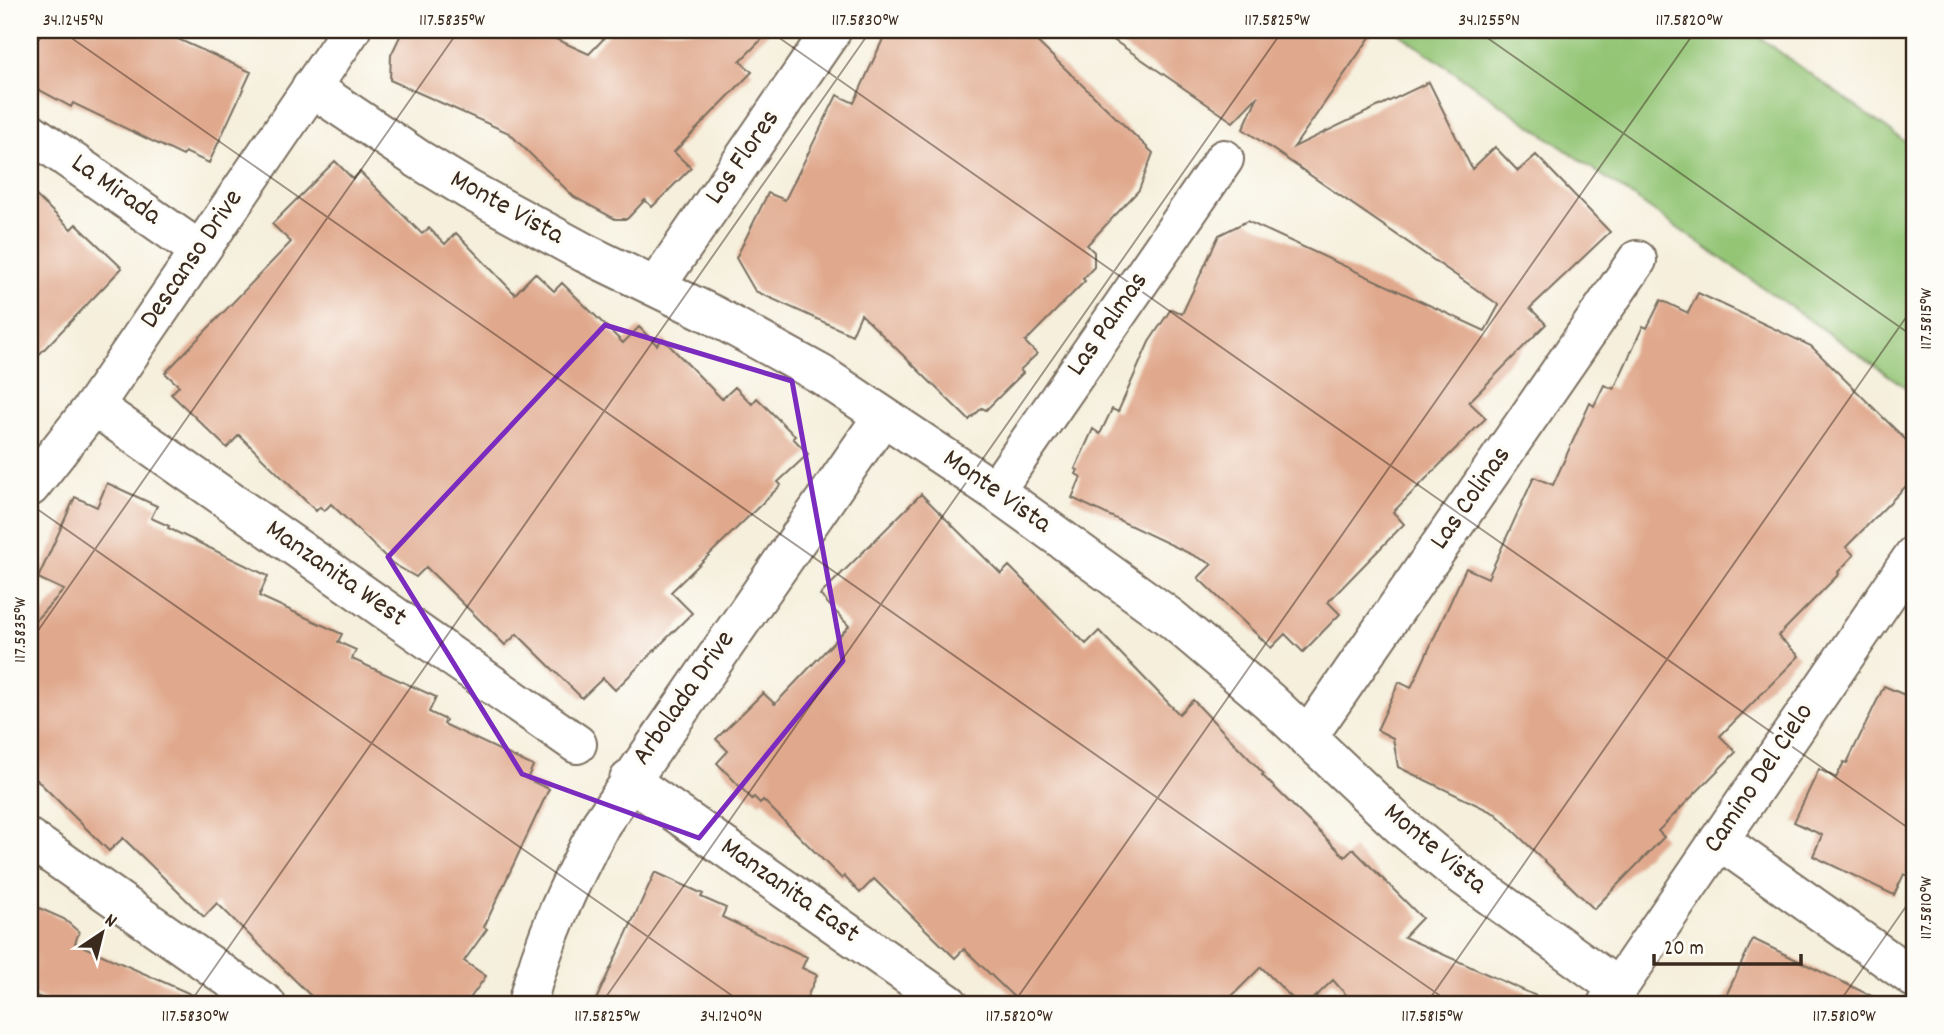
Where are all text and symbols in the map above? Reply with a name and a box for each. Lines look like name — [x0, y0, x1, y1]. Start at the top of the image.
text: 34.1245°N — [43, 9, 103, 34]
text: 117.5835°W — [419, 9, 486, 34]
text: 117.5830°W — [831, 9, 899, 34]
text: 117.5825°W — [1244, 9, 1310, 34]
text: 34.1255°N — [1458, 9, 1520, 34]
text: 117.5820°W — [1655, 9, 1723, 34]
street label: Los Flores — [697, 102, 791, 214]
street label: La Mirada — [62, 145, 169, 237]
street label: Monte Vista — [442, 161, 571, 257]
street label: Descanso Drive — [132, 182, 254, 338]
street label: Las Palmas — [1058, 265, 1160, 385]
text: 117.5815°W — [1915, 287, 1940, 350]
street label: Las Colinas — [1422, 439, 1522, 559]
street label: Monte Vista — [933, 441, 1059, 546]
street label: Manzanita West — [256, 511, 414, 639]
text: 117.5835°W — [9, 596, 34, 663]
street label: Arbolada Drive — [624, 623, 746, 775]
street label: Camino Del Cielo — [1695, 696, 1825, 862]
street label: Monte Vista — [1373, 795, 1495, 906]
street label: Manzanita East — [711, 829, 867, 955]
text: 117.5810°W — [1915, 876, 1940, 940]
north arrow — [66, 898, 136, 968]
text: N — [98, 908, 121, 936]
scale bar — [1654, 922, 1800, 966]
text: 20 m — [1664, 935, 1704, 965]
text: 117.5830°W — [161, 1005, 229, 1030]
text: 117.5825°W — [574, 1005, 640, 1030]
text: 34.1240°N — [700, 1005, 762, 1030]
text: 117.5820°W — [985, 1005, 1053, 1030]
text: 117.5815°W — [1401, 1005, 1464, 1030]
text: 117.5810°W — [1812, 1005, 1876, 1030]

